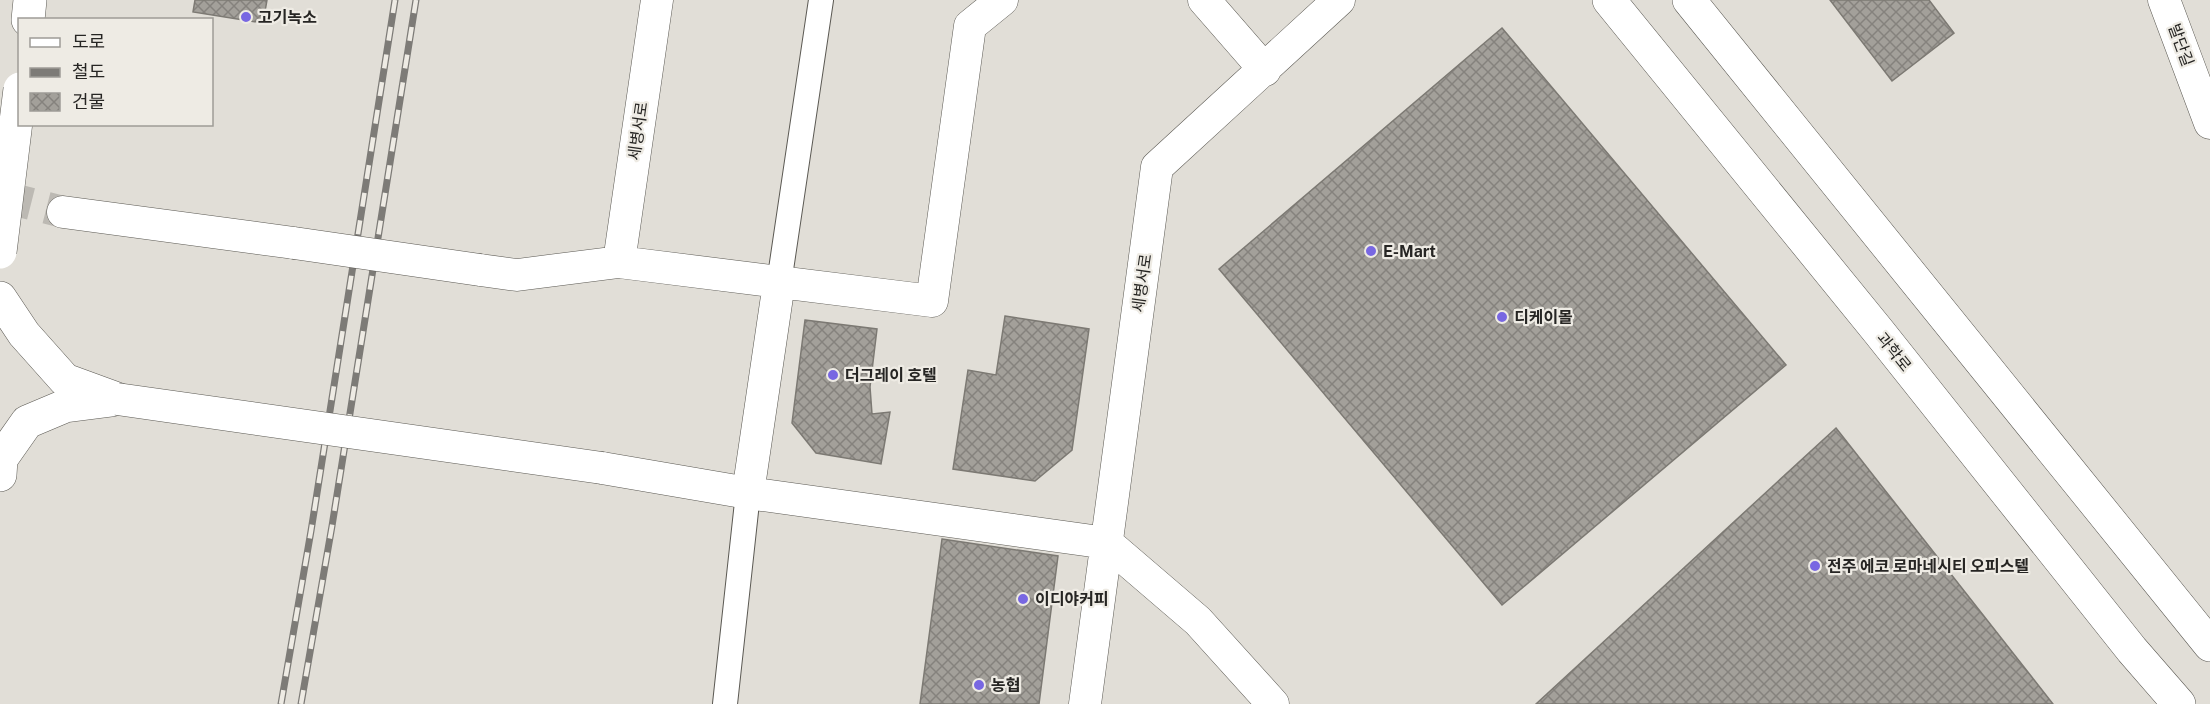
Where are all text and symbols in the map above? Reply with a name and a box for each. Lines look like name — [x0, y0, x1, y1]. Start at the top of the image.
place label: 고기녹소 — [258, 8, 317, 27]
marker: 고기녹소 — [239, 10, 253, 24]
legend — [18, 18, 213, 126]
street label: 발단길 — [2165, 21, 2197, 69]
text: 도로 — [72, 31, 105, 52]
text: 철도 — [72, 61, 105, 82]
text: 건물 — [72, 91, 105, 112]
street label: 세병서로 — [624, 100, 652, 161]
place label: E-Mart — [1383, 242, 1436, 261]
marker: E-Mart — [1364, 244, 1378, 258]
street label: 세병서로 — [1128, 252, 1156, 313]
place label: 디케이몰 — [1514, 308, 1573, 327]
marker: 디케이몰 — [1495, 310, 1509, 324]
street label: 과학로 — [1873, 329, 1915, 375]
place label: 더그레이 호텔 — [845, 366, 937, 385]
marker: 더그레이 호텔 — [826, 368, 840, 382]
place label: 전주 에코 로마네시티 오피스텔 — [1827, 557, 2029, 576]
marker: 전주 에코 로마네시티 오피스텔 — [1808, 559, 1822, 573]
place label: 이디야커피 — [1035, 590, 1109, 609]
marker: 이디야커피 — [1016, 592, 1030, 606]
place label: 농협 — [991, 676, 1020, 695]
marker: 농협 — [972, 678, 986, 692]

